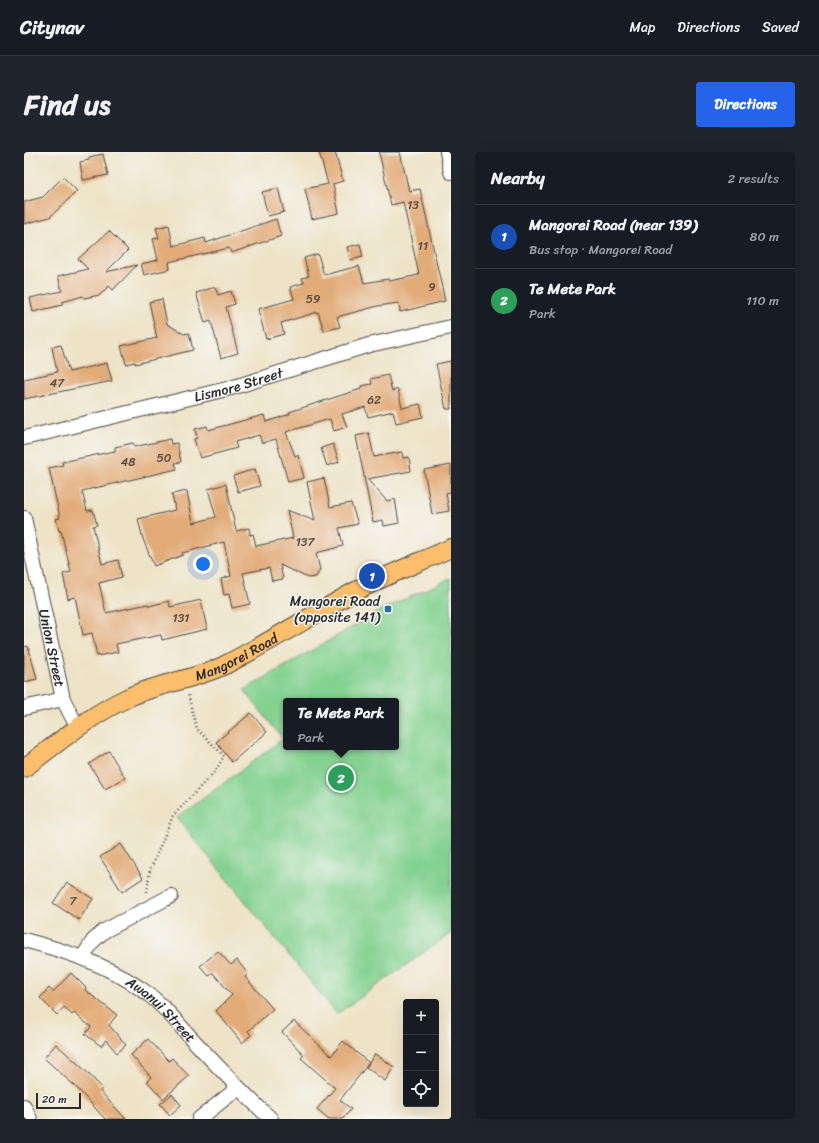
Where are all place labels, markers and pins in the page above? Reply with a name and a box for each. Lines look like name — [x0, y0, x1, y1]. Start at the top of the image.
pin: 1 — [359, 561, 385, 591]
place label: Mangorei Road (opposite 141) — [290, 589, 382, 630]
marker: Mangorei Road (opposite 141) — [383, 604, 393, 614]
pin: 2 — [328, 763, 354, 793]

